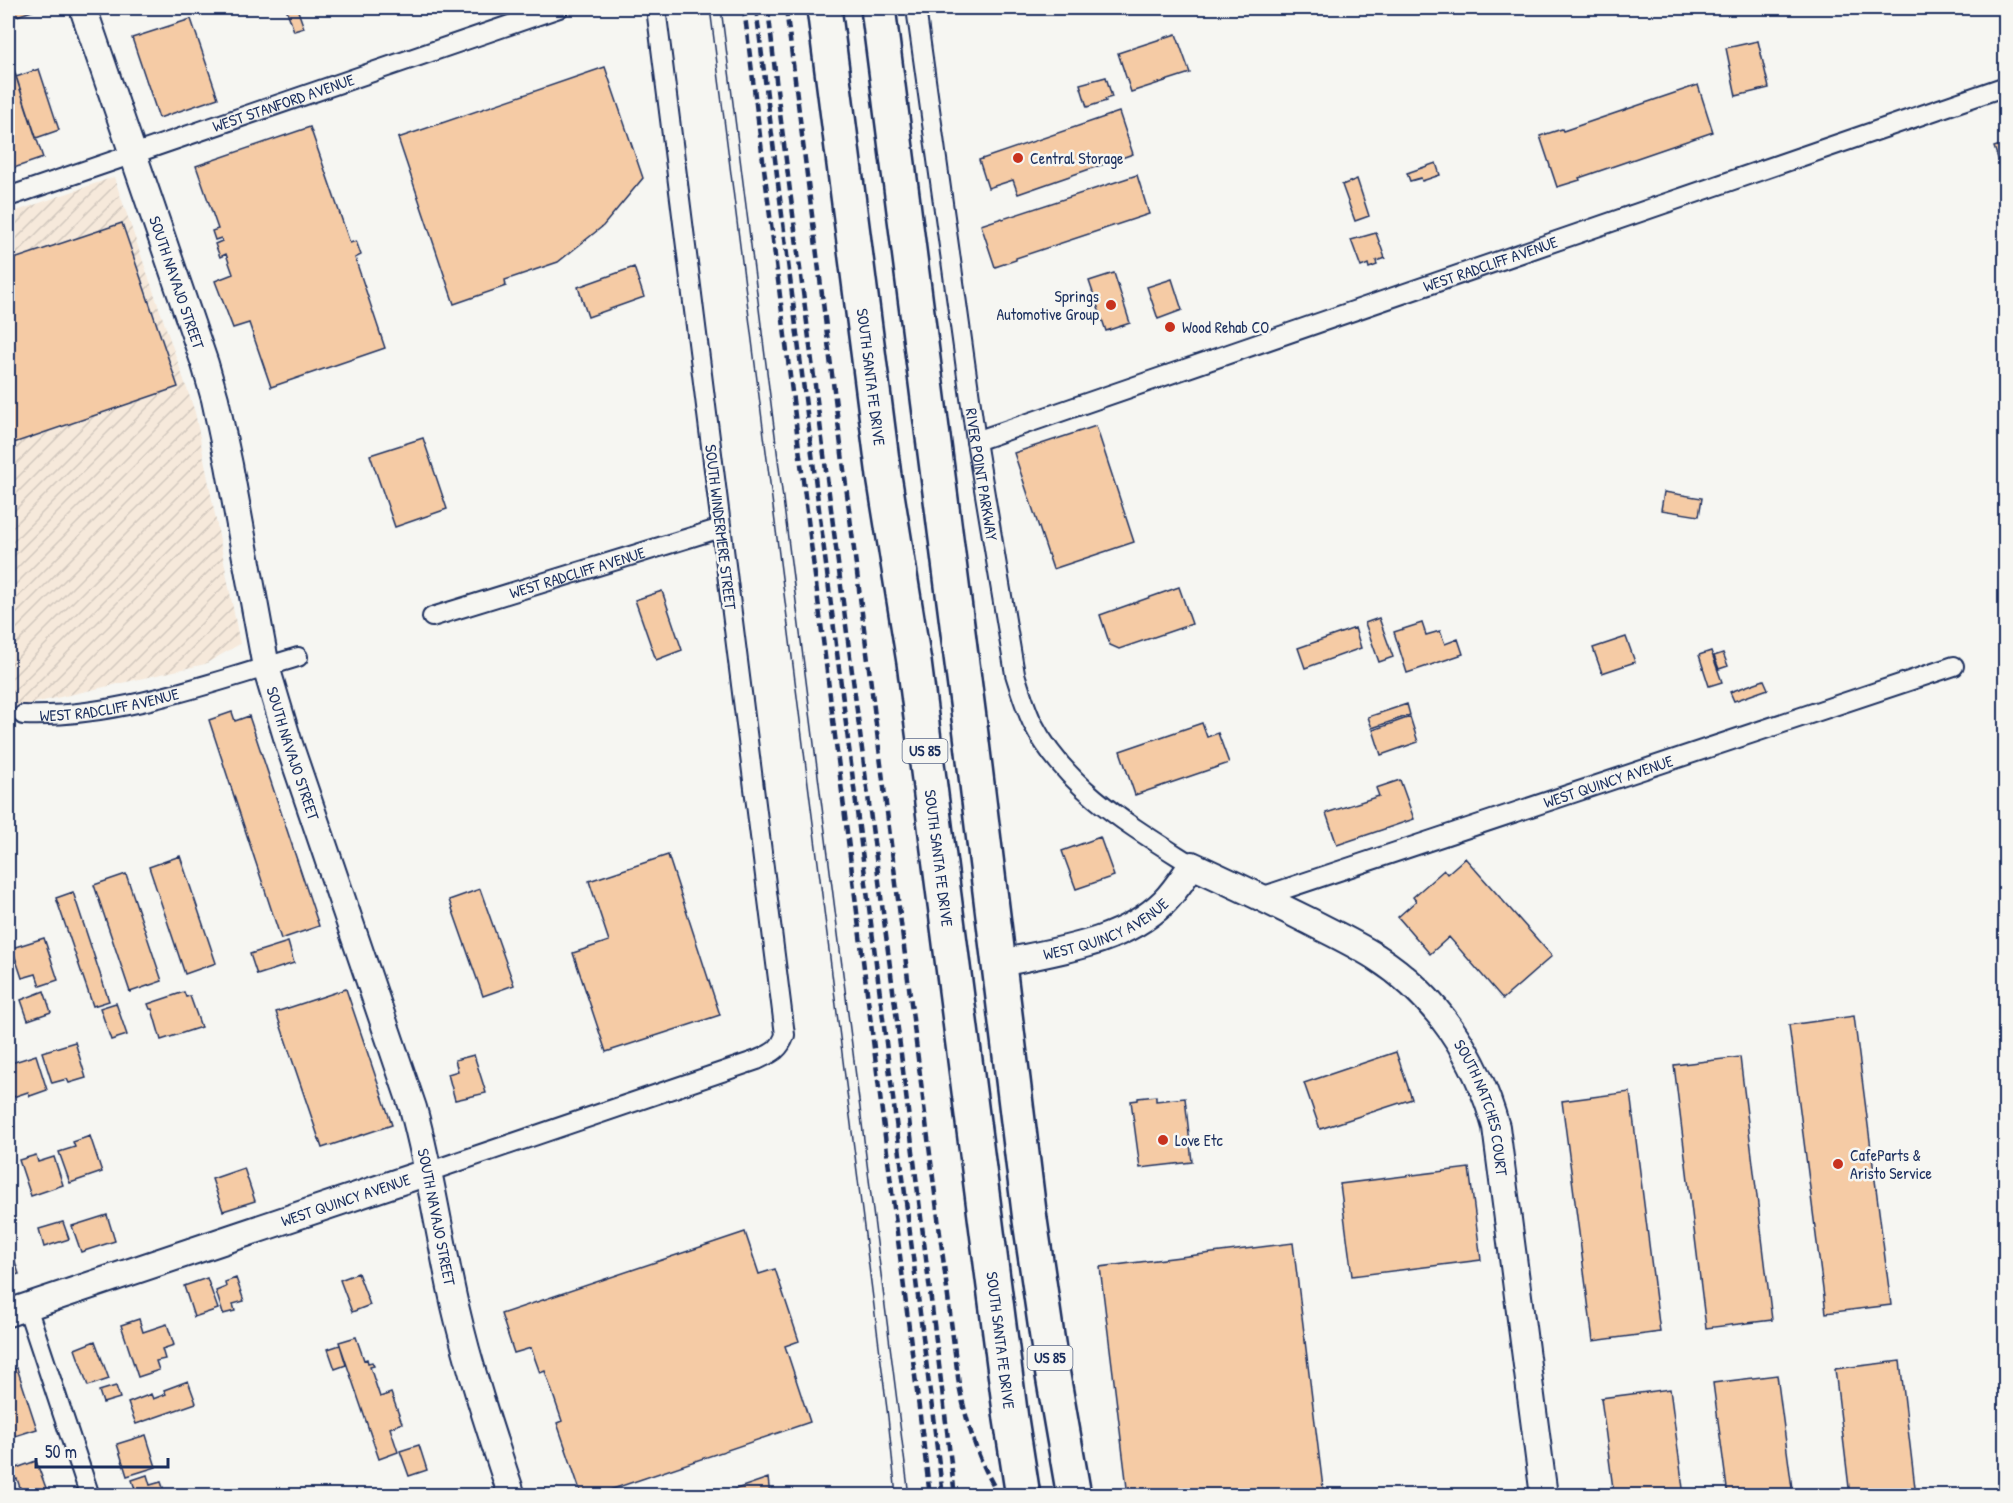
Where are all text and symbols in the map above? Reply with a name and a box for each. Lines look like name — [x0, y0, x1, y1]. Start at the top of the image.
street label: WEST STANFORD AVENUE — [209, 68, 357, 137]
place label: Central Storage — [1030, 147, 1124, 169]
marker: Central Storage — [1011, 151, 1025, 165]
street label: SOUTH NAVAJO STREET — [144, 213, 210, 352]
street label: WEST RADCLIFF AVENUE — [1420, 230, 1560, 297]
place label: Springs Automotive Group — [996, 285, 1099, 325]
marker: Springs Automotive Group — [1104, 298, 1118, 312]
street label: SOUTH SANTA FE DRIVE — [852, 307, 891, 447]
place label: Wood Rehab CO — [1182, 316, 1269, 338]
marker: Wood Rehab CO — [1163, 320, 1177, 334]
street label: RIVER POINT PARKWAY — [961, 407, 1004, 542]
street label: SOUTH WINDERMERE STREET — [700, 443, 742, 611]
street label: WEST RADCLIFF AVENUE — [507, 541, 648, 603]
street label: WEST RADCLIFF AVENUE — [39, 682, 181, 726]
street label: SOUTH NAVAJO STREET — [261, 684, 325, 823]
road number: US 85 — [902, 739, 948, 763]
street label: WEST QUINCY AVENUE — [1541, 749, 1676, 813]
street label: SOUTH SANTA FE DRIVE — [919, 788, 959, 928]
street label: WEST QUINCY AVENUE — [1041, 893, 1173, 965]
street label: SOUTH NATCHES COURT — [1449, 1035, 1513, 1178]
place label: Love Etc — [1175, 1129, 1223, 1151]
marker: Love Etc — [1156, 1133, 1170, 1147]
place label: CafeParts & Aristo Service — [1850, 1144, 1932, 1184]
street label: SOUTH NAVAJO STREET — [412, 1146, 461, 1288]
marker: CafeParts & Aristo Service — [1831, 1157, 1845, 1171]
street label: WEST QUINCY AVENUE — [278, 1168, 413, 1232]
street label: SOUTH SANTA FE DRIVE — [981, 1270, 1021, 1410]
road number: US 85 — [1028, 1346, 1072, 1370]
scale bar — [36, 1431, 168, 1469]
text: 50 m — [45, 1439, 77, 1464]

